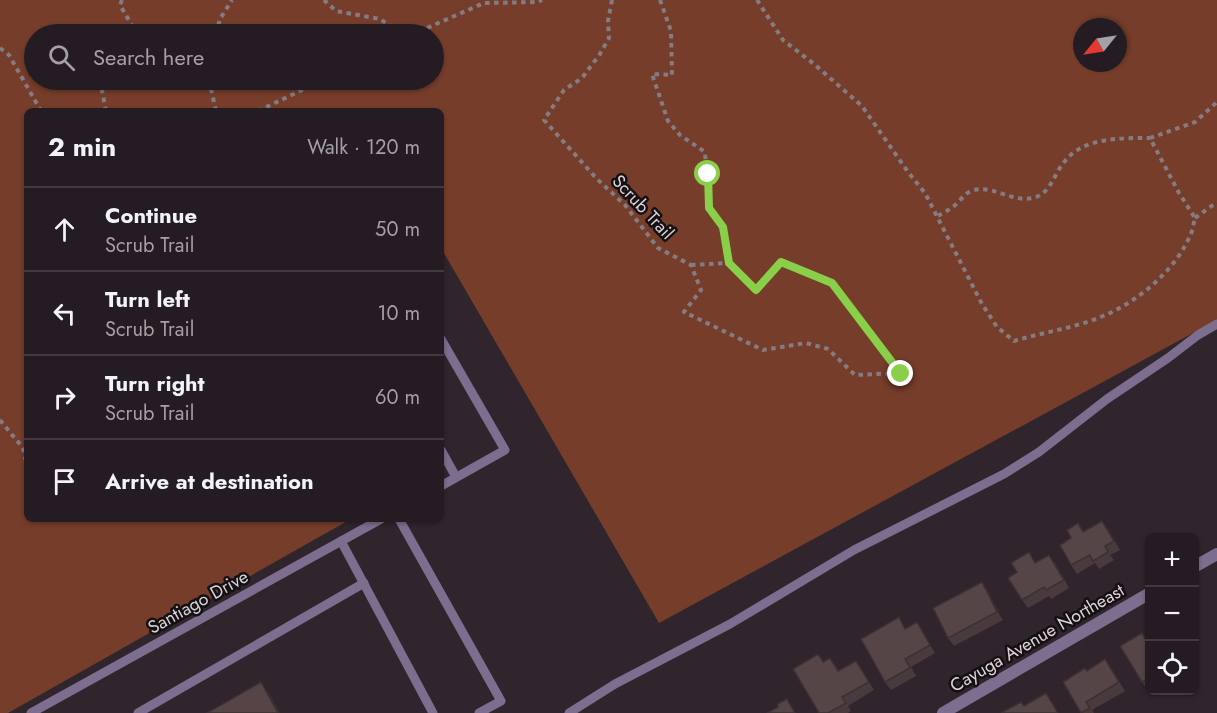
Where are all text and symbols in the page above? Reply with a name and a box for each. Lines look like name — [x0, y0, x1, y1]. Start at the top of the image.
north arrow — [1073, 18, 1127, 72]
search box — [24, 24, 444, 90]
icon: search — [45, 41, 78, 74]
text: Search here — [93, 41, 204, 73]
text: 2 min — [48, 128, 116, 166]
text: Walk · 120 m — [307, 133, 420, 162]
route start — [694, 160, 720, 186]
street label: Scrub Trail — [606, 169, 680, 245]
text: Continue — [105, 199, 197, 231]
icon: ahead — [48, 213, 81, 246]
text: 50 m — [375, 215, 420, 244]
text: Scrub Trail — [105, 231, 194, 260]
text: Turn left — [105, 283, 190, 315]
icon: left — [48, 297, 81, 330]
text: 10 m — [377, 299, 420, 328]
text: Scrub Trail — [105, 315, 194, 344]
route end — [887, 360, 913, 386]
text: Turn right — [105, 367, 205, 399]
icon: right — [48, 381, 81, 414]
text: 60 m — [375, 383, 420, 412]
text: Scrub Trail — [105, 399, 194, 428]
icon: arrive — [48, 465, 81, 498]
text: Arrive at destination — [105, 465, 314, 497]
map controls — [1145, 533, 1199, 695]
button: + — [1145, 533, 1199, 587]
street label: Santiago Drive — [143, 564, 253, 640]
street label: Cayuga Avenue Northeast — [945, 577, 1130, 699]
button: − — [1145, 587, 1199, 641]
button: locate — [1145, 641, 1199, 695]

